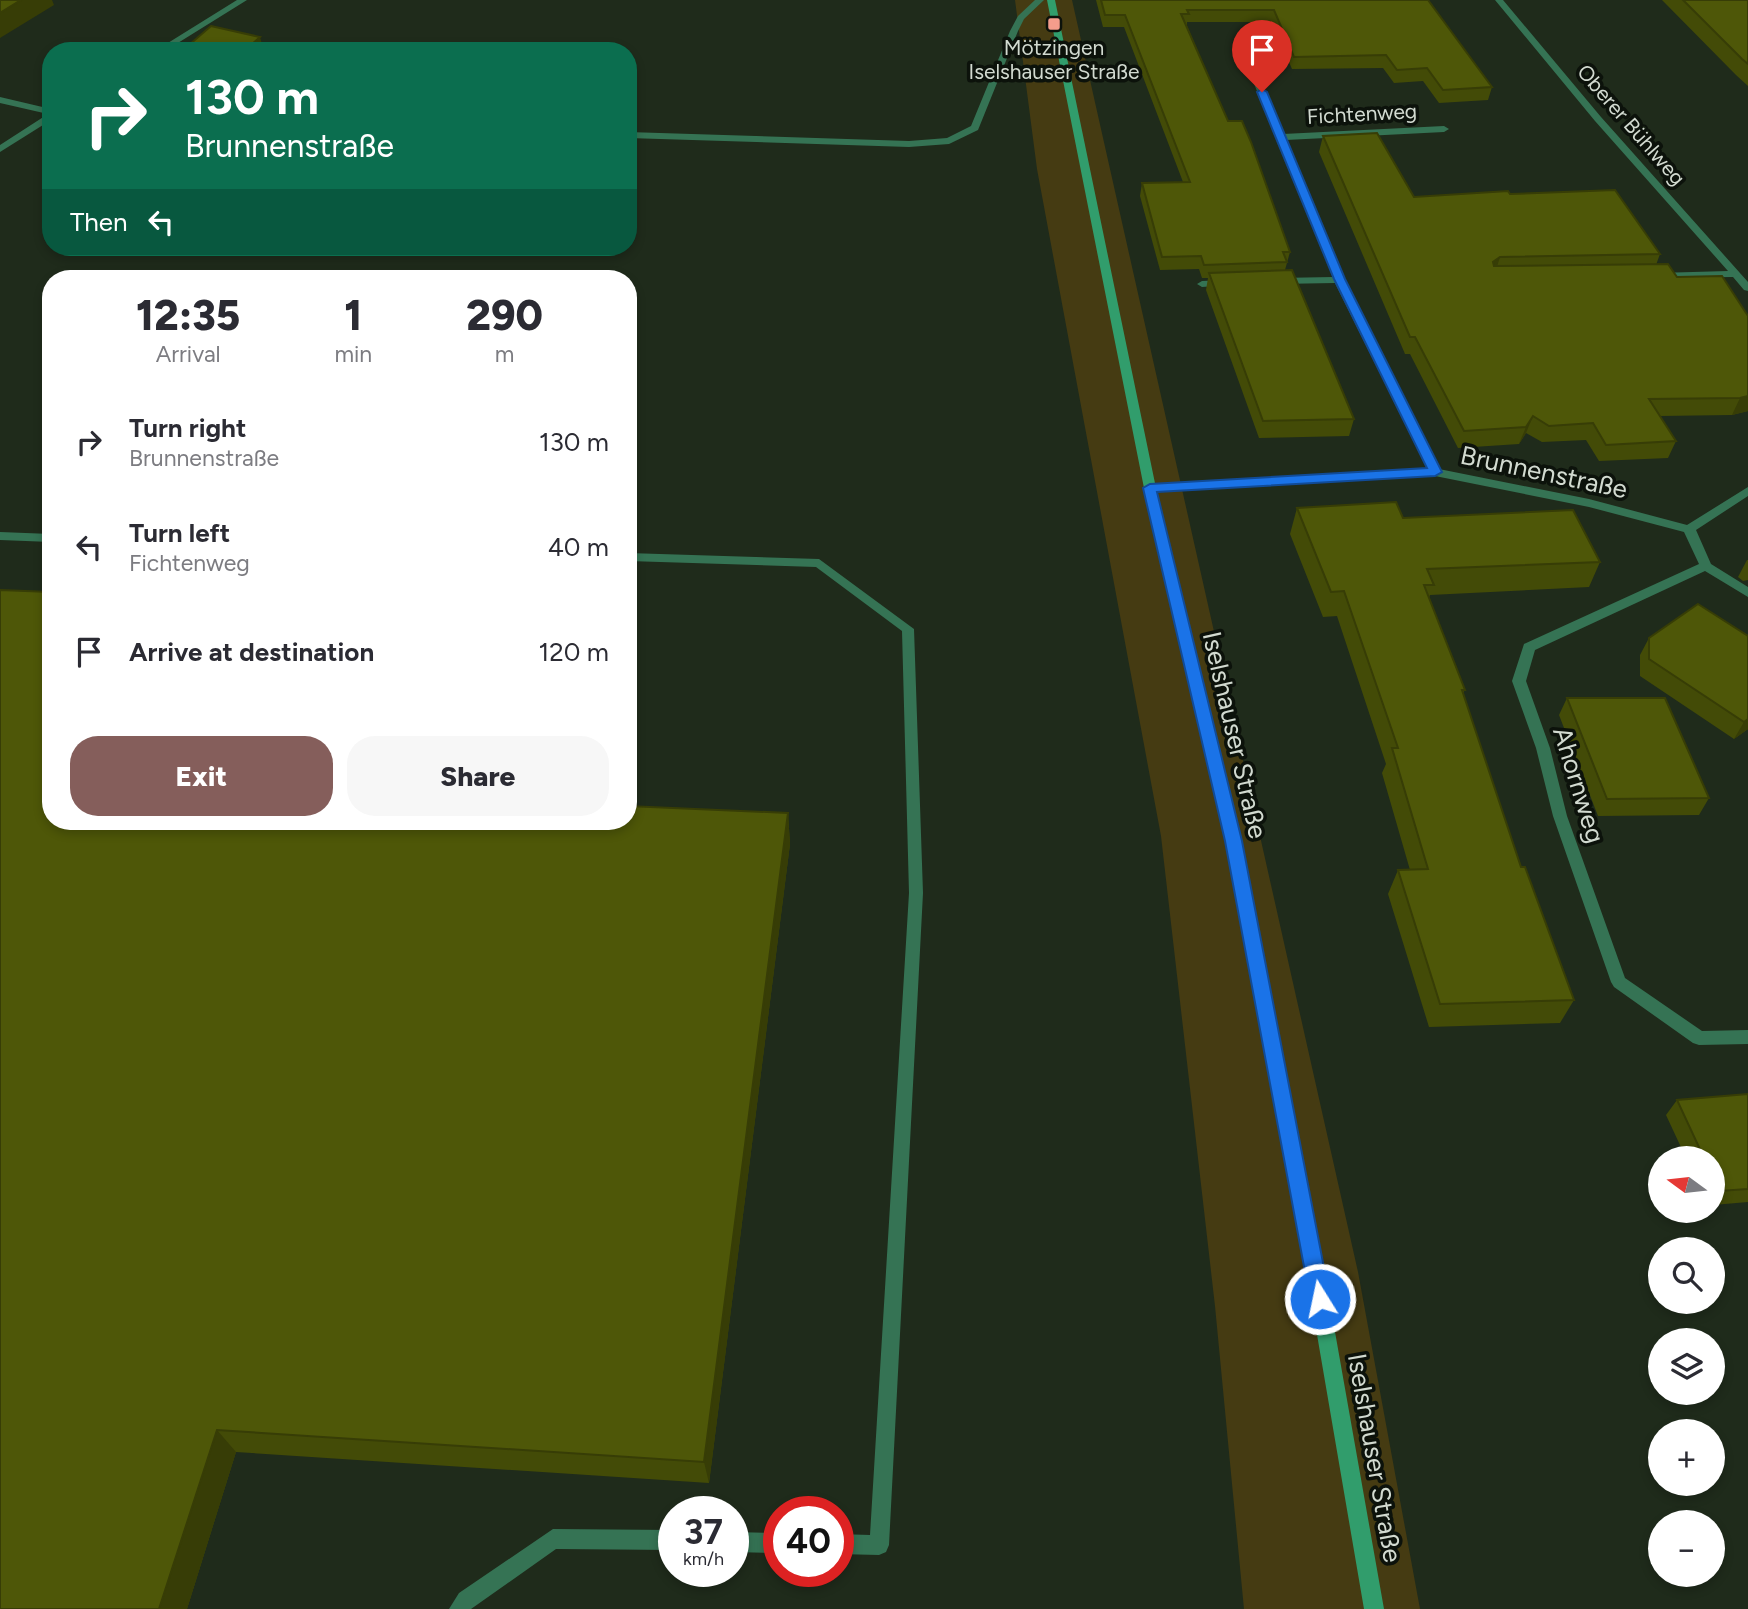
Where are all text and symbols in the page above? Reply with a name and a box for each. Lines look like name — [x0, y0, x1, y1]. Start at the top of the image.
marker: Mötzingen Iselshauser Straße — [1046, 16, 1062, 32]
pin — [1232, 20, 1292, 92]
icon: arrive — [1243, 31, 1281, 69]
place label: Mötzingen Iselshauser Straße — [969, 35, 1139, 84]
street label: Oberer Bühlweg — [1572, 59, 1691, 190]
text: 130 m — [185, 67, 319, 126]
icon: right — [70, 70, 161, 161]
street label: Fichtenweg — [1306, 98, 1418, 129]
text: Brunnenstraße — [185, 127, 394, 165]
icon: left — [142, 203, 180, 241]
text: Then — [70, 206, 128, 238]
text: 12:35 — [136, 290, 240, 341]
text: 1 — [344, 290, 362, 341]
text: 290 — [466, 290, 543, 341]
text: Arrival — [156, 340, 221, 368]
text: min — [334, 340, 372, 368]
text: m — [495, 340, 514, 368]
text: Turn right — [129, 412, 246, 444]
icon: right — [70, 423, 108, 461]
text: 130 m — [539, 426, 609, 458]
street label: Brunnenstraße — [1458, 439, 1630, 505]
text: Brunnenstraße — [129, 444, 279, 472]
text: Turn left — [129, 517, 230, 549]
icon: left — [70, 528, 108, 566]
text: 40 m — [548, 531, 609, 563]
text: Fichtenweg — [129, 549, 250, 577]
street label: Iselshauser Straße — [1196, 628, 1274, 842]
icon: arrive — [70, 633, 108, 671]
text: Arrive at destination — [129, 636, 374, 668]
text: 120 m — [539, 636, 609, 668]
street label: Ahornweg — [1546, 723, 1612, 847]
button: Exit — [70, 736, 333, 816]
button: Share — [347, 736, 609, 816]
north arrow — [1648, 1146, 1726, 1223]
map controls — [1648, 1146, 1725, 1587]
button: search — [1648, 1237, 1725, 1314]
position arrow — [1283, 1262, 1357, 1336]
button: layers — [1648, 1328, 1725, 1405]
street label: Iselshauser Straße — [1341, 1351, 1409, 1565]
button: + — [1648, 1419, 1725, 1496]
speed limit sign: 40 — [763, 1496, 854, 1587]
button: − — [1648, 1510, 1725, 1587]
text: 37 — [684, 1511, 723, 1553]
text: km/h — [683, 1548, 724, 1570]

